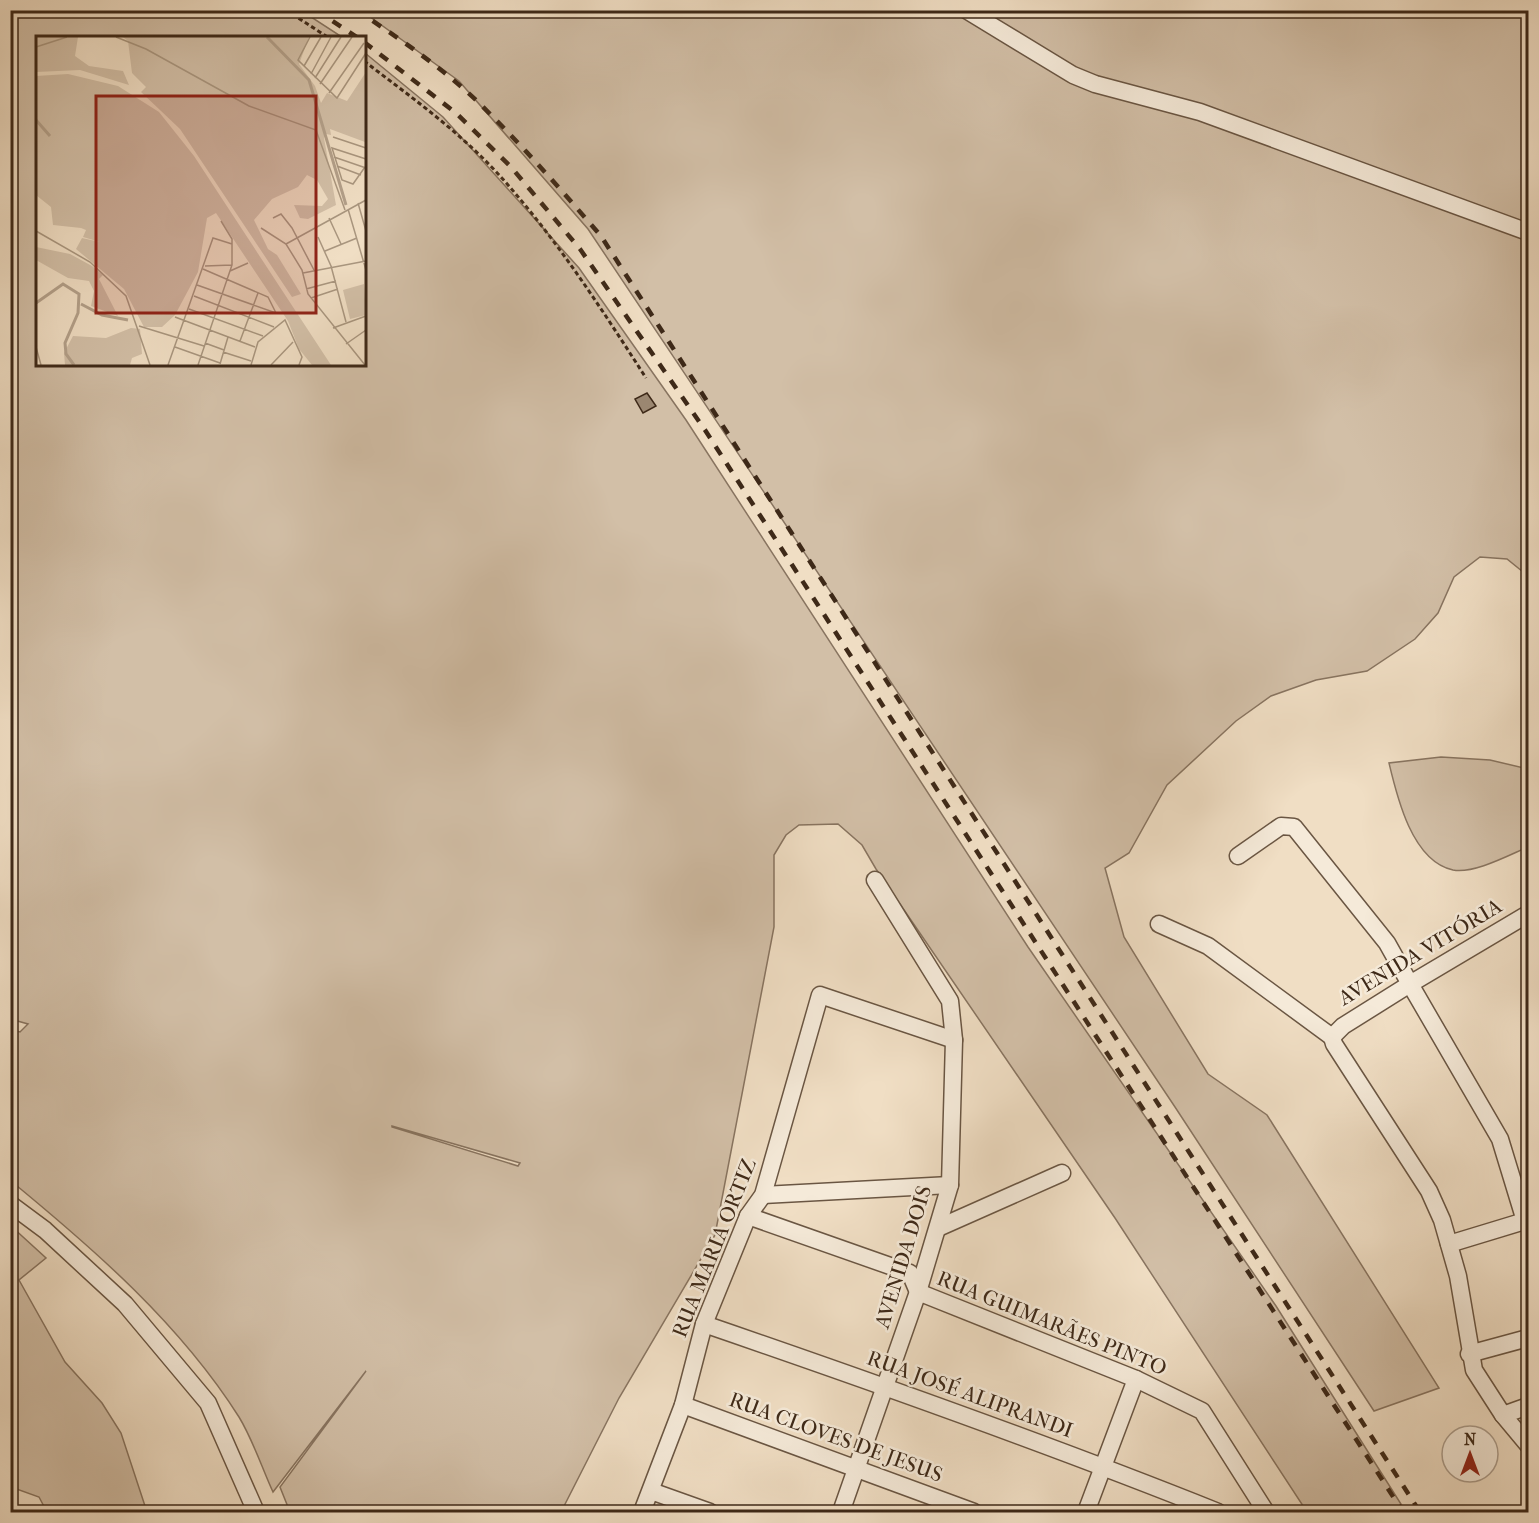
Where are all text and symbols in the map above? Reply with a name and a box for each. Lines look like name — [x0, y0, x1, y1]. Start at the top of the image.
inset map — [36, 36, 366, 366]
street label: AVENIDA VITÓRIA — [1333, 893, 1506, 1011]
street label: RUA MARIA ORTIZ — [667, 1155, 761, 1341]
street label: AVENIDA DOIS — [870, 1183, 936, 1332]
street label: RUA GUIMARÃES PINTO — [934, 1266, 1170, 1380]
street label: RUA JOSÉ ALIPRANDI — [864, 1346, 1076, 1442]
street label: RUA CLOVES DE JESUS — [726, 1387, 946, 1487]
north arrow — [1440, 1424, 1500, 1484]
text: N — [1464, 1430, 1477, 1449]

